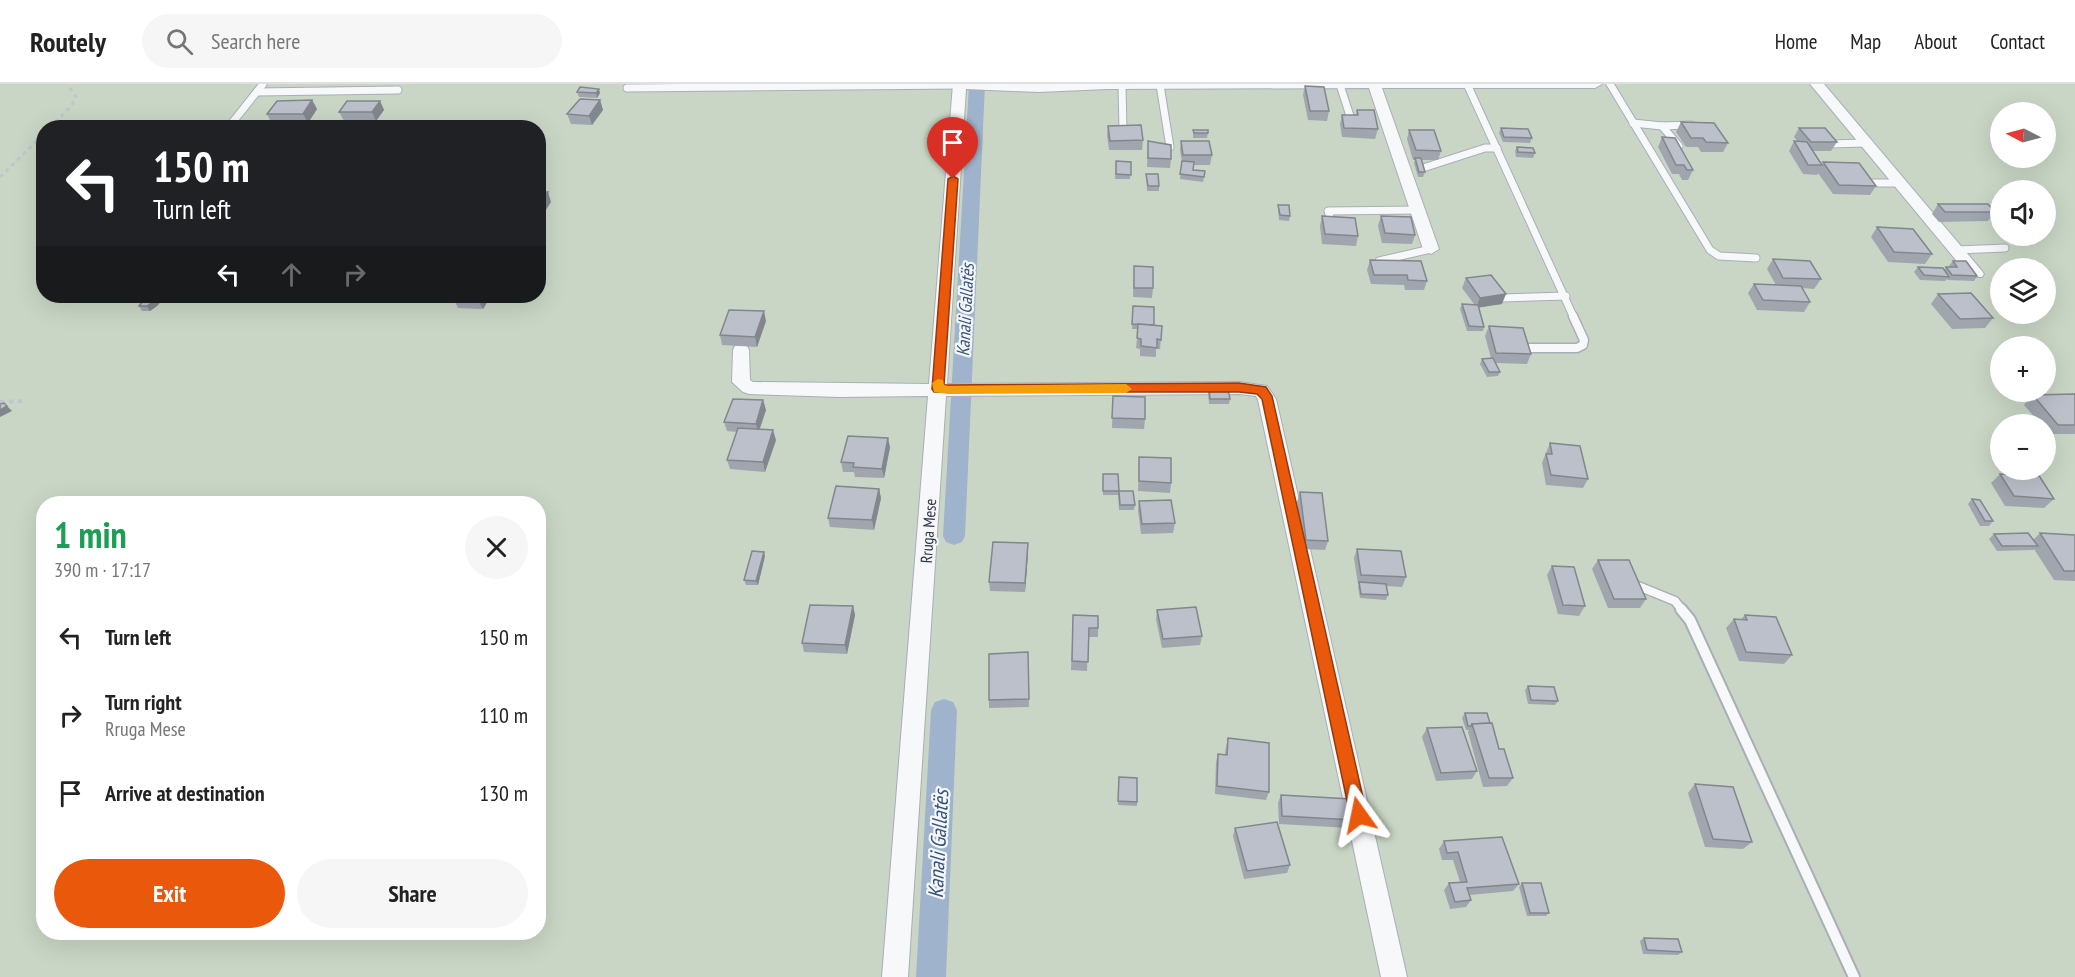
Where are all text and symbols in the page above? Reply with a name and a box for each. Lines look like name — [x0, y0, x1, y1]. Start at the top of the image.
search box — [142, 14, 562, 68]
text: Routely — [30, 23, 106, 60]
icon: search — [163, 25, 196, 58]
text: Search here — [211, 27, 300, 55]
text: Home — [1775, 28, 1817, 55]
text: Map — [1850, 28, 1881, 55]
text: About — [1914, 28, 1957, 55]
text: Contact — [1990, 28, 2045, 55]
north arrow — [1990, 102, 2056, 168]
map controls — [1990, 102, 2056, 480]
pin — [927, 117, 978, 179]
icon: arrive — [936, 126, 969, 159]
text: 150 m — [153, 139, 250, 194]
icon: left — [54, 144, 132, 222]
button: sound — [1990, 180, 2056, 246]
text: Turn left — [153, 192, 231, 226]
icon: left — [212, 258, 245, 291]
icon: ahead — [275, 258, 308, 291]
icon: right — [338, 258, 371, 291]
button: layers — [1990, 258, 2056, 324]
water label: Kanali Gallatës — [951, 261, 979, 357]
button: + — [1990, 336, 2056, 402]
button: − — [1990, 414, 2056, 480]
street label: Rruga Mese — [916, 498, 940, 564]
text: 1 min — [54, 511, 127, 558]
button: close — [465, 516, 528, 579]
text: 390 m · 17:17 — [54, 557, 151, 583]
icon: left — [54, 621, 87, 654]
text: Turn left — [105, 623, 171, 651]
text: 150 m — [479, 623, 528, 651]
text: Turn right — [105, 688, 182, 716]
icon: right — [54, 699, 87, 732]
text: 110 m — [479, 701, 528, 729]
text: Rruga Mese — [105, 716, 186, 742]
icon: arrive — [54, 777, 87, 810]
text: Arrive at destination — [105, 779, 265, 807]
text: 130 m — [479, 779, 528, 807]
position arrow — [1327, 783, 1391, 847]
water label: Kanali Gallatës — [922, 787, 954, 899]
button: Exit — [54, 859, 285, 928]
button: Share — [297, 859, 528, 928]

